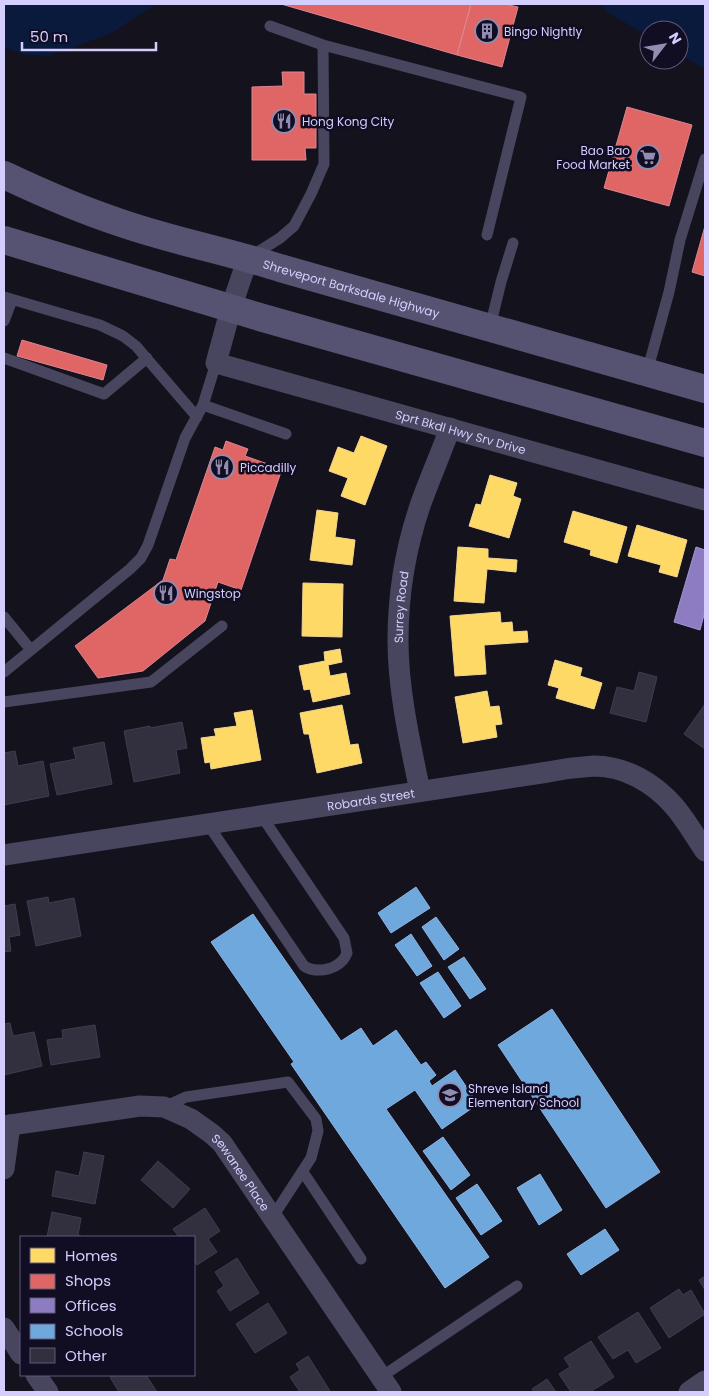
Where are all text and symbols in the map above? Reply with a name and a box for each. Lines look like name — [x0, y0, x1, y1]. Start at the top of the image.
building icon: Bingo Nightly — [474, 18, 500, 44]
scale bar — [22, 20, 156, 52]
north arrow — [639, 20, 689, 70]
place label: Bingo Nightly — [504, 23, 582, 40]
text: 50 m — [30, 26, 68, 47]
text: N — [664, 29, 686, 48]
restaurant icon: Hong Kong City — [271, 108, 297, 134]
place label: Hong Kong City — [302, 113, 394, 130]
place label: Bao Bao Food Market — [556, 142, 630, 173]
supermarket icon: Bao Bao Food Market — [635, 144, 661, 170]
street label: Shreveport Barksdale Highway — [261, 255, 442, 322]
street label: Sprt Bkdl Hwy Srv Drive — [394, 405, 528, 458]
restaurant icon: Piccadilly — [209, 454, 235, 480]
place label: Piccadilly — [240, 459, 297, 476]
street label: Surrey Road — [389, 570, 412, 643]
restaurant icon: Wingstop — [153, 580, 179, 606]
place label: Wingstop — [184, 585, 241, 602]
street label: Robards Street — [326, 784, 416, 814]
place label: Shreve Island Elementary School — [468, 1080, 579, 1111]
school or university icon: Shreve Island Elementary School — [437, 1082, 463, 1108]
street label: Sewanee Place — [208, 1129, 274, 1214]
legend — [20, 1236, 195, 1376]
text: Homes — [65, 1245, 118, 1266]
text: Shops — [65, 1270, 111, 1291]
text: Offices — [65, 1295, 117, 1316]
text: Schools — [65, 1320, 123, 1341]
text: Other — [65, 1345, 107, 1366]

